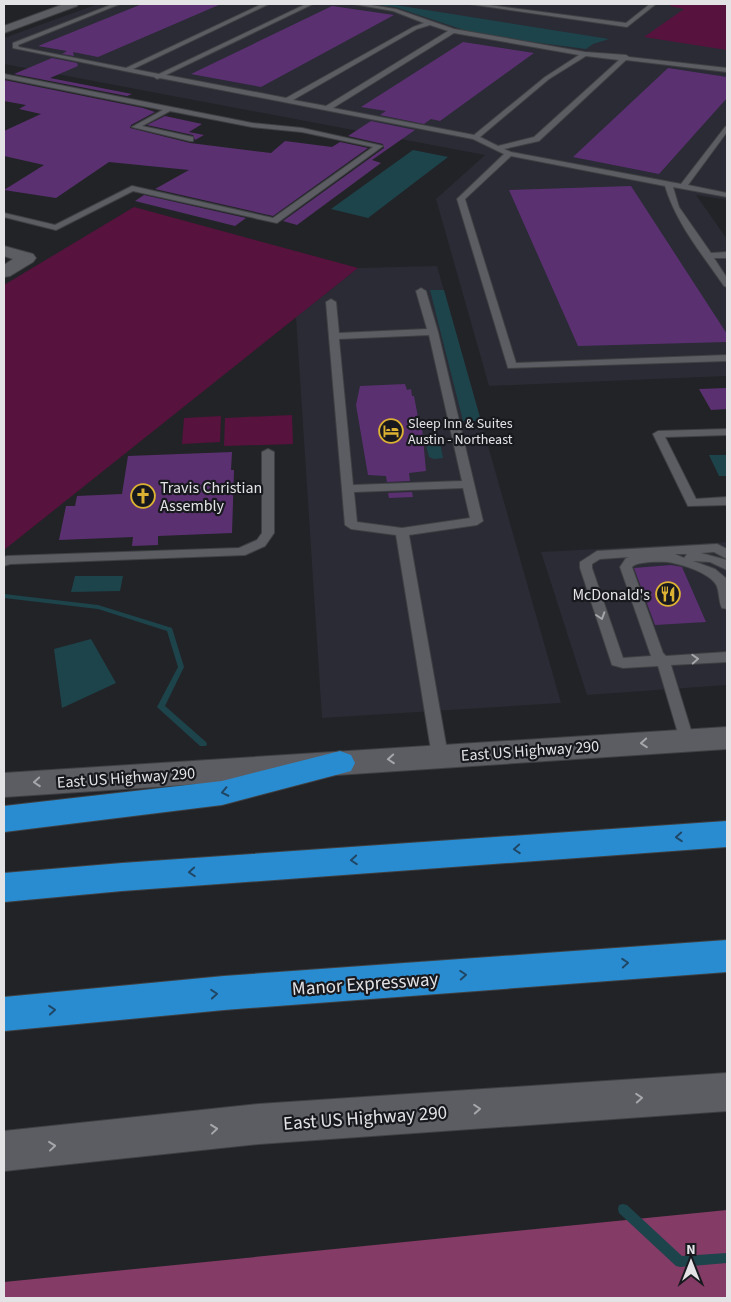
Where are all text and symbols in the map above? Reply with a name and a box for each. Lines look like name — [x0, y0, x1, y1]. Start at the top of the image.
place label: Sleep Inn & Suites Austin - Northeast — [408, 414, 513, 450]
hotel icon: Sleep Inn & Suites Austin - Northeast — [378, 418, 404, 444]
place label: Travis Christian Assembly — [160, 477, 262, 517]
church icon: Travis Christian Assembly — [130, 483, 156, 509]
restaurant icon: McDonald's — [655, 581, 681, 607]
place label: McDonald's — [572, 584, 650, 606]
one-way arrow — [596, 611, 606, 619]
one-way arrow — [691, 654, 699, 665]
street label: East US Highway 290 — [460, 735, 600, 767]
one-way arrow — [639, 738, 647, 749]
one-way arrow — [387, 754, 395, 765]
street label: East US Highway 290 — [56, 762, 196, 794]
one-way arrow — [33, 777, 41, 788]
one-way arrow — [220, 786, 229, 797]
one-way arrow — [674, 832, 682, 843]
one-way arrow — [512, 843, 520, 854]
one-way arrow — [350, 855, 358, 866]
one-way arrow — [188, 866, 196, 877]
one-way arrow — [622, 958, 630, 969]
street label: Manor Expressway — [291, 966, 439, 1003]
one-way arrow — [460, 970, 468, 981]
one-way arrow — [210, 989, 218, 1000]
one-way arrow — [49, 1005, 57, 1016]
one-way arrow — [636, 1093, 644, 1104]
street label: East US Highway 290 — [282, 1099, 448, 1138]
one-way arrow — [474, 1104, 482, 1115]
one-way arrow — [210, 1124, 218, 1135]
one-way arrow — [49, 1141, 57, 1152]
north arrow — [666, 1237, 716, 1287]
text: N — [686, 1240, 696, 1260]

